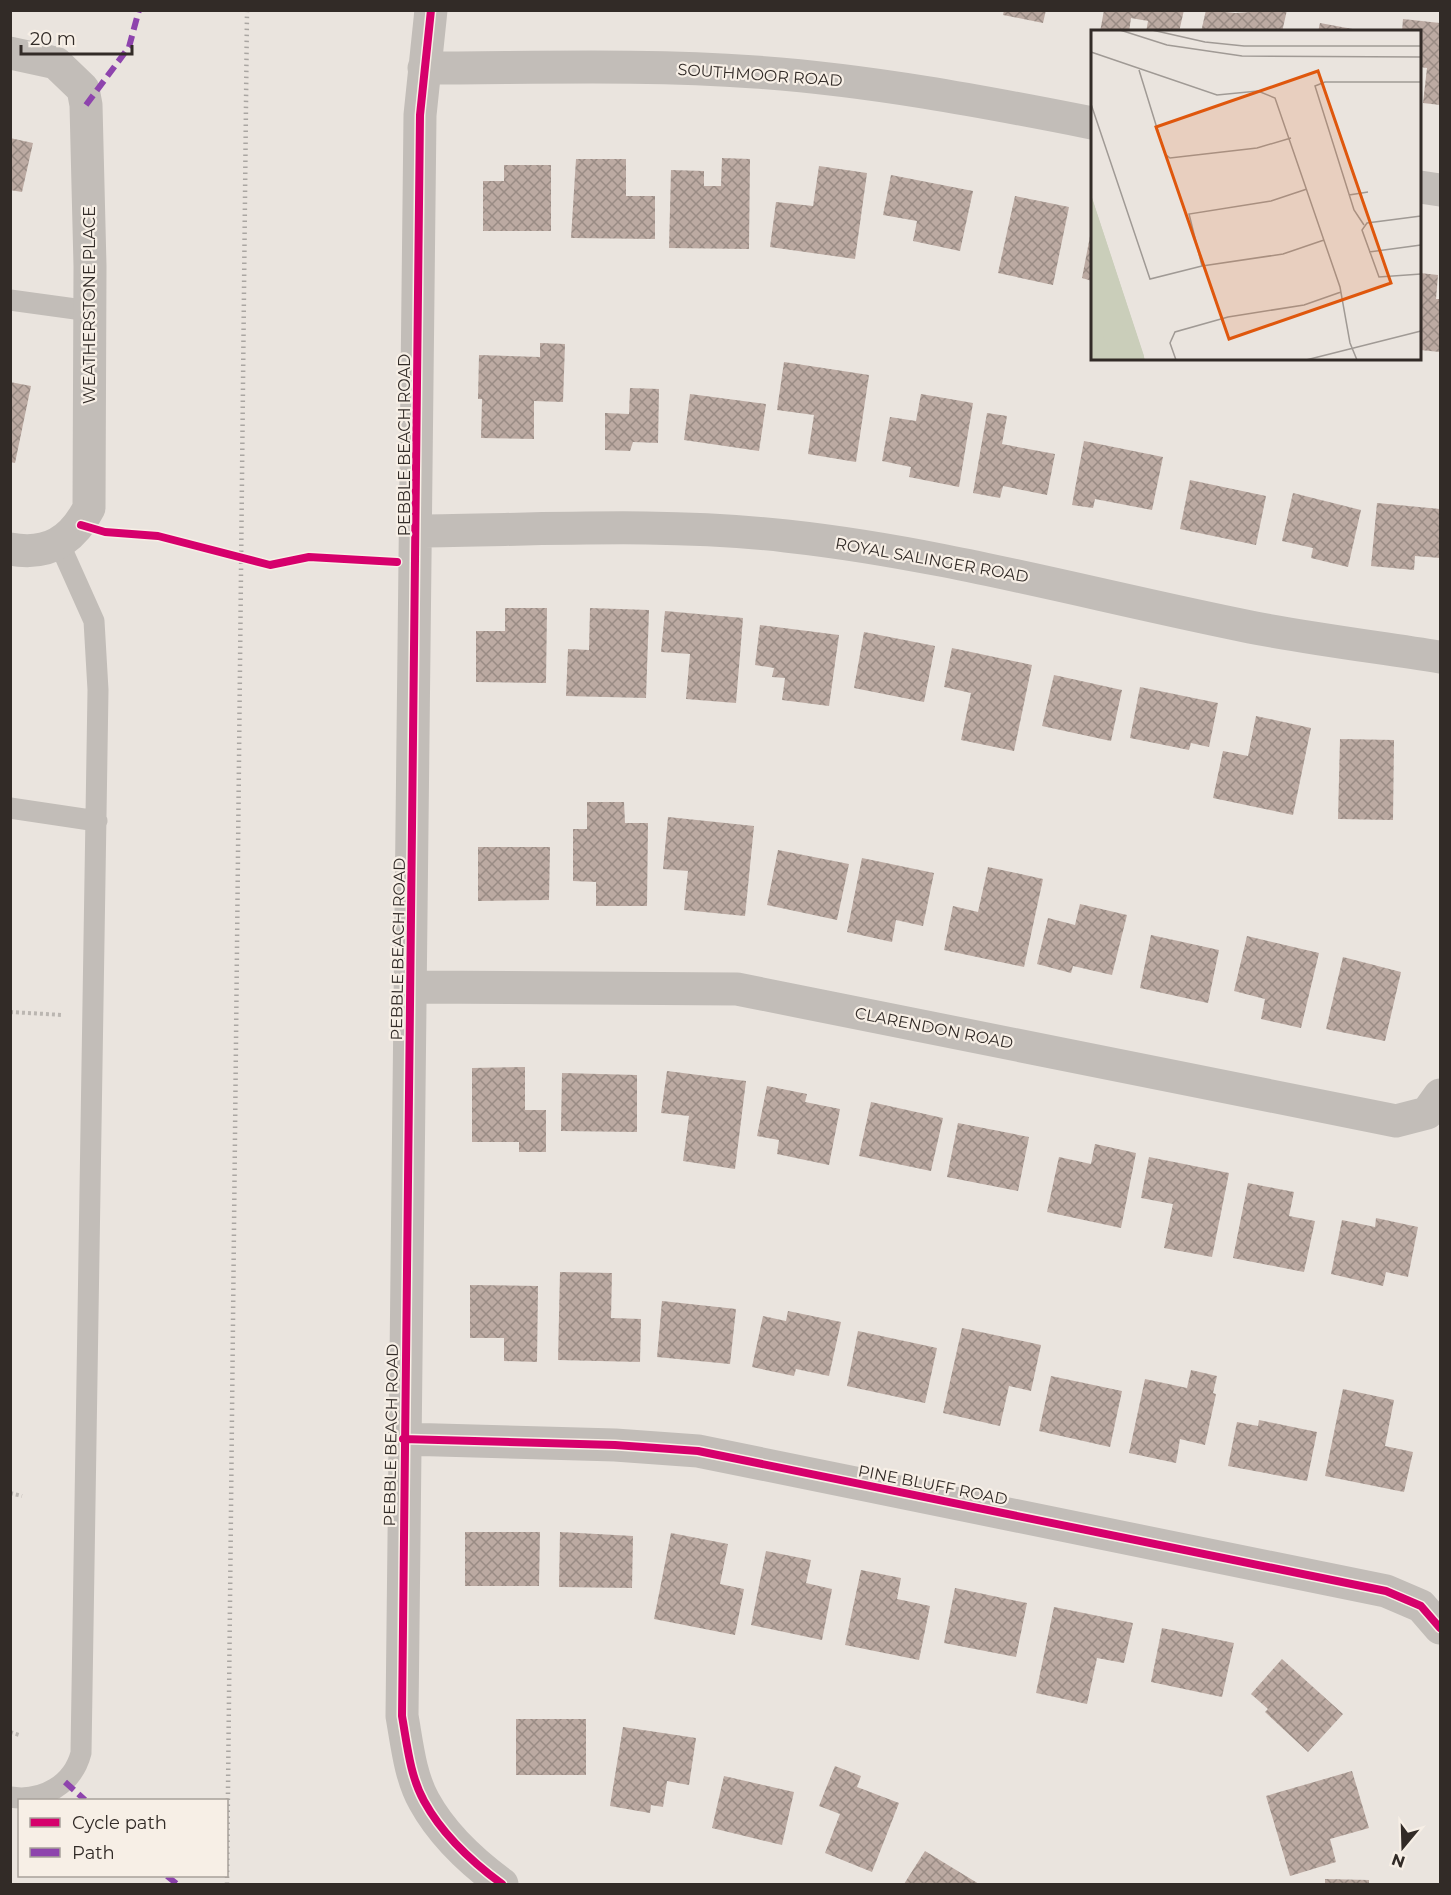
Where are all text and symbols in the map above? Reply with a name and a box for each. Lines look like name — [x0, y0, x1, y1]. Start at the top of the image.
scale bar — [21, 18, 132, 56]
text: 20 m — [30, 28, 76, 50]
inset map — [1091, 30, 1421, 360]
street label: SOUTHMOOR ROAD — [677, 60, 843, 90]
street label: WEATHERSTONE PLACE — [80, 206, 99, 404]
street label: PEBBLE BEACH ROAD — [395, 354, 414, 536]
street label: ROYAL SALINGER ROAD — [834, 534, 1030, 586]
street label: PEBBLE BEACH ROAD — [387, 858, 409, 1040]
street label: CLARENDON ROAD — [853, 1003, 1015, 1053]
street label: PEBBLE BEACH ROAD — [380, 1344, 402, 1526]
street label: PINE BLUFF ROAD — [857, 1461, 1009, 1509]
legend — [18, 1799, 228, 1877]
text: Cycle path — [72, 1812, 167, 1834]
north arrow — [1373, 1817, 1433, 1877]
text: Path — [72, 1842, 115, 1864]
text: N — [1389, 1850, 1407, 1872]

